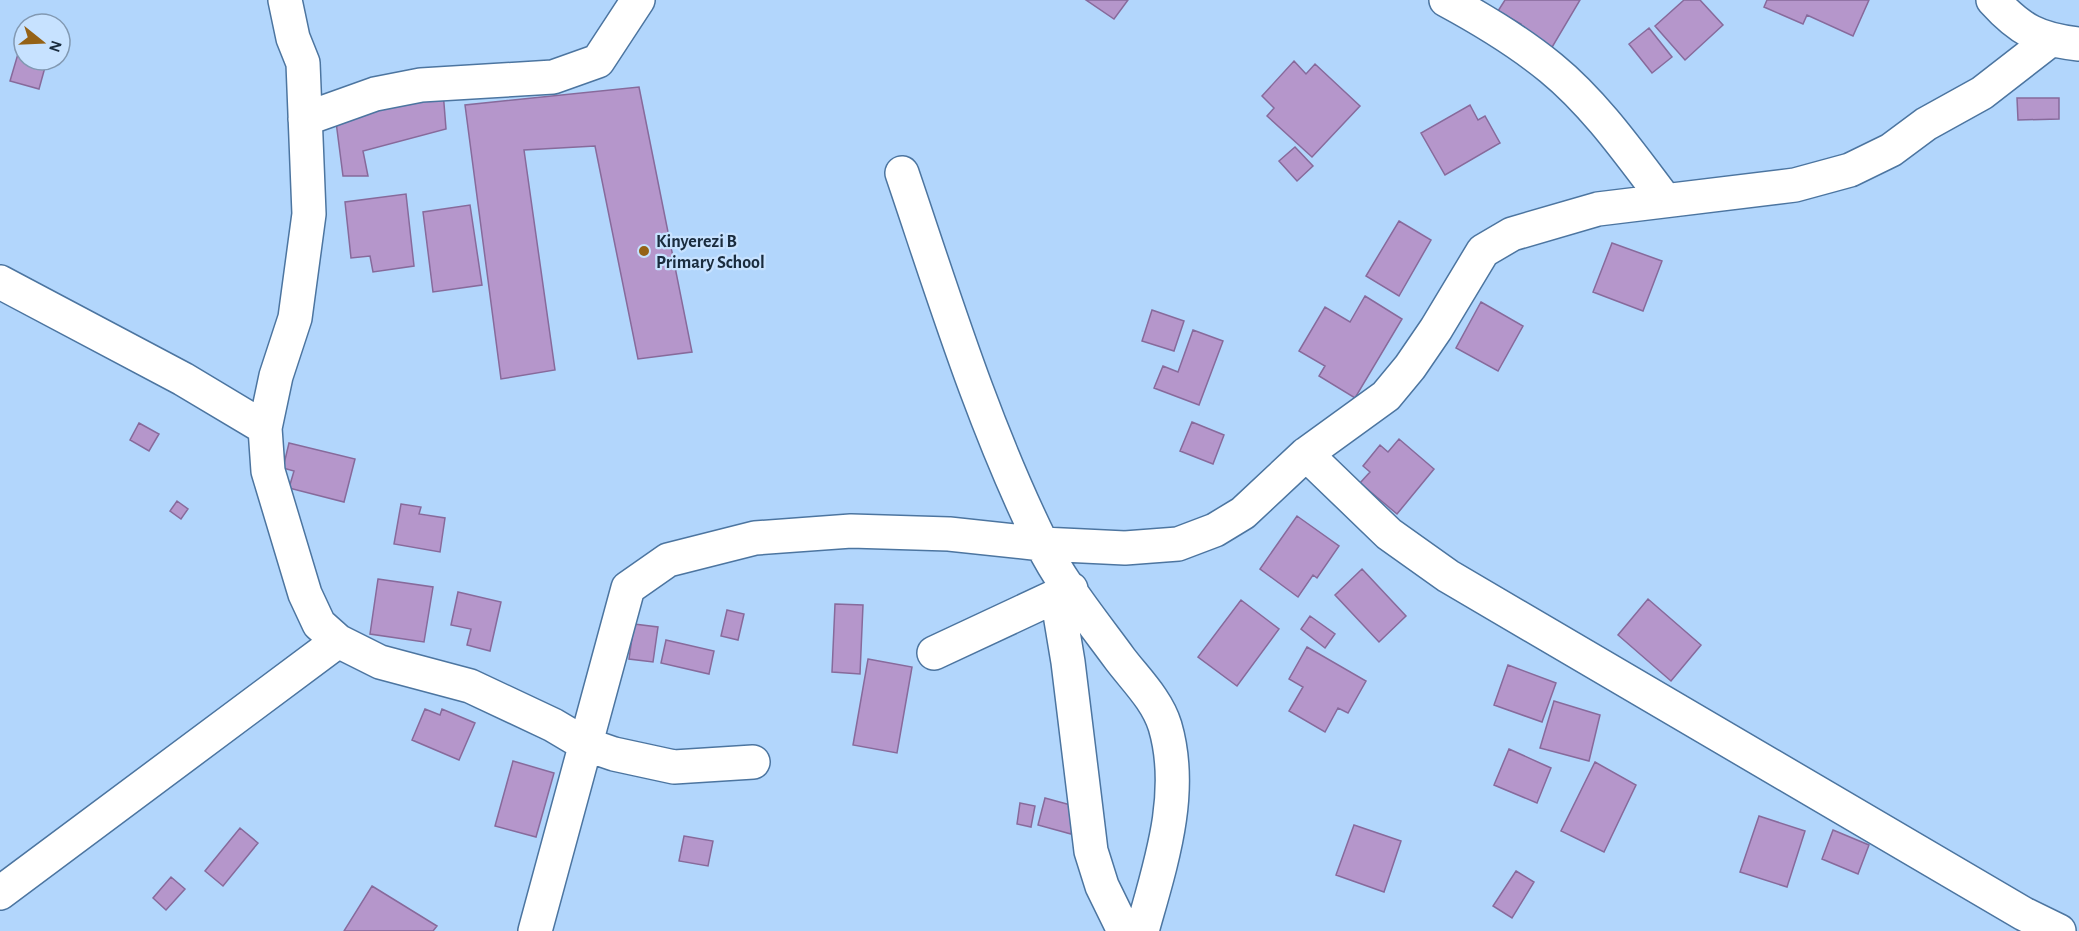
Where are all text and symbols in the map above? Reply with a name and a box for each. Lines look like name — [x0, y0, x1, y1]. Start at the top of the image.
north arrow — [12, 12, 72, 72]
text: N — [46, 39, 65, 54]
place label: Kinyerezi B Primary School — [656, 233, 765, 272]
marker: Kinyerezi B Primary School — [637, 244, 651, 258]

